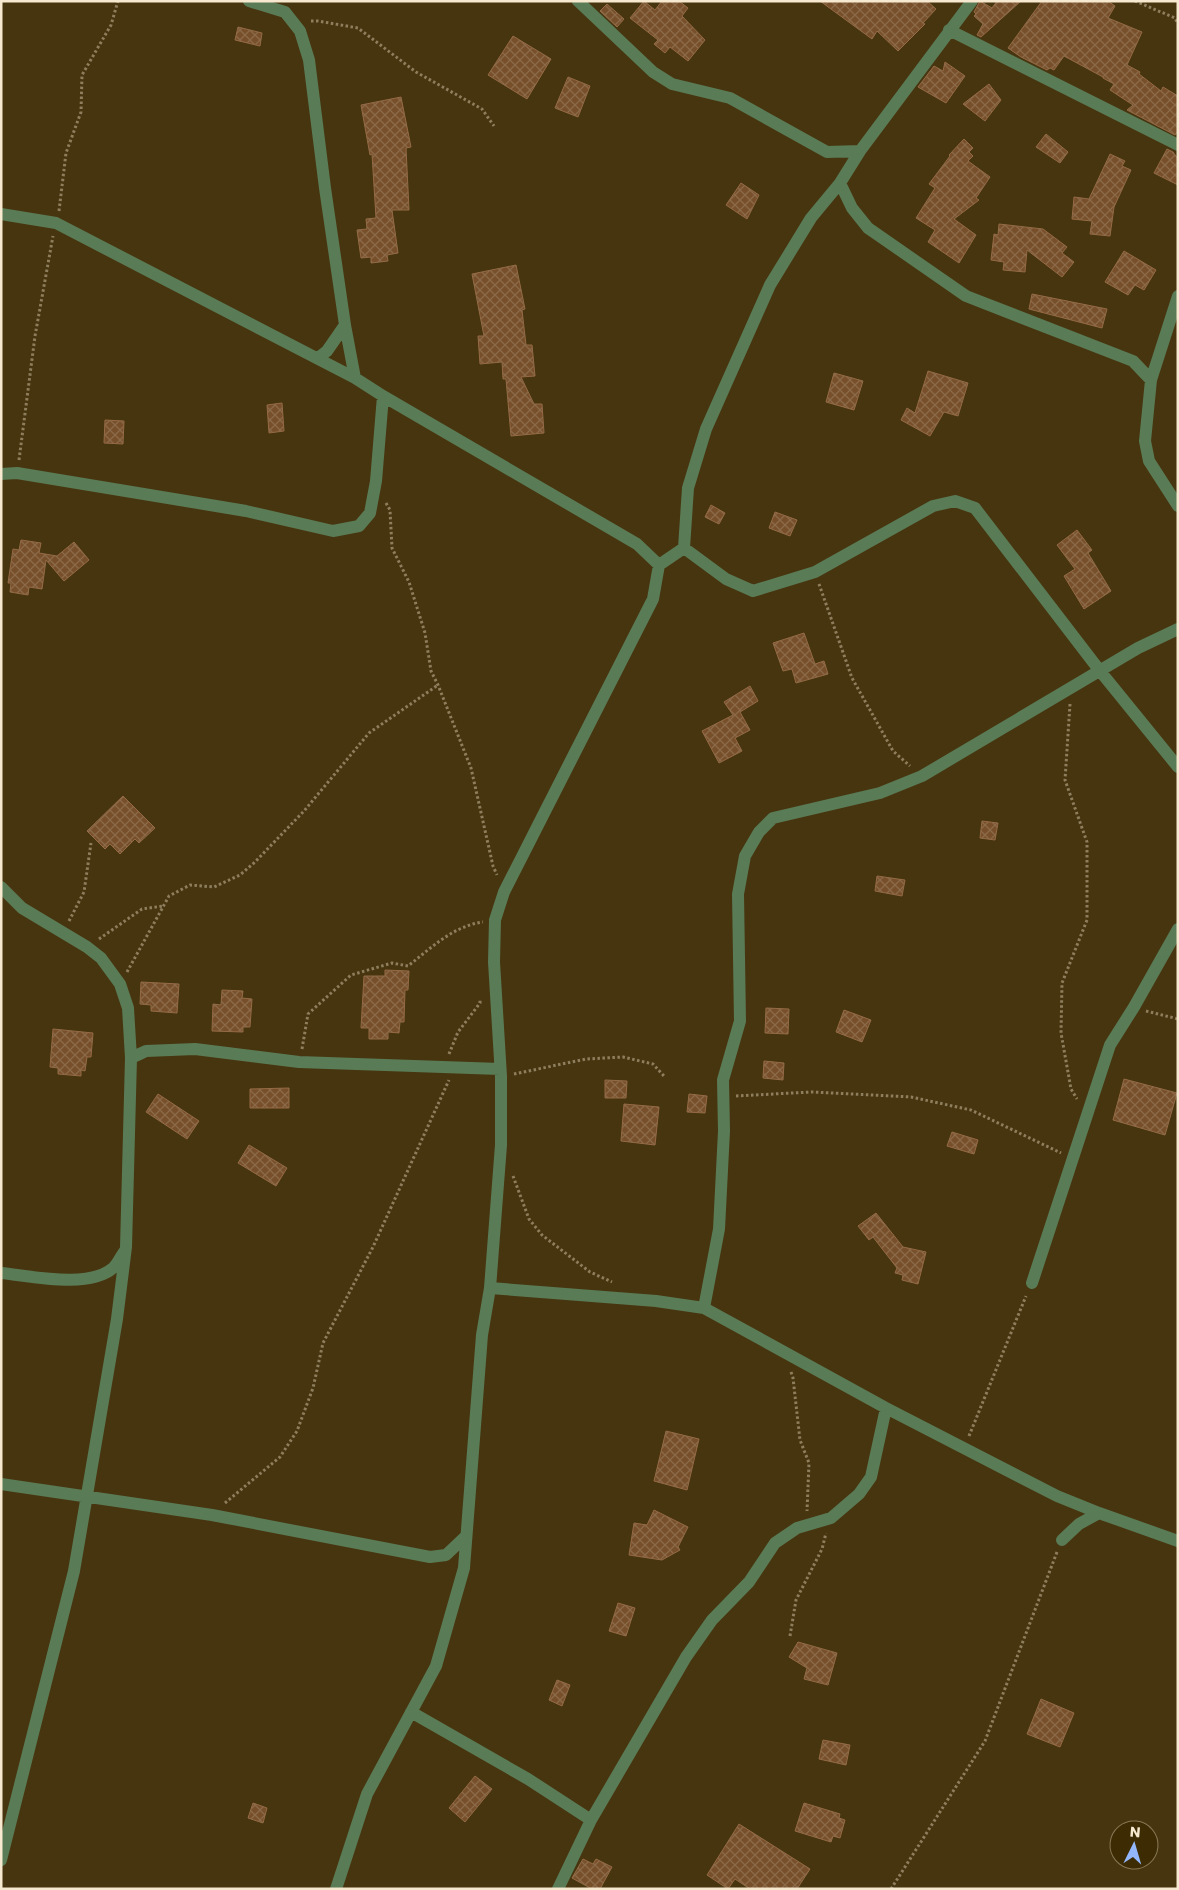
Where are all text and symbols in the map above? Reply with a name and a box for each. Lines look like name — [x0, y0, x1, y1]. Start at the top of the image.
north arrow — [1109, 1820, 1159, 1870]
text: N — [1129, 1822, 1141, 1842]

